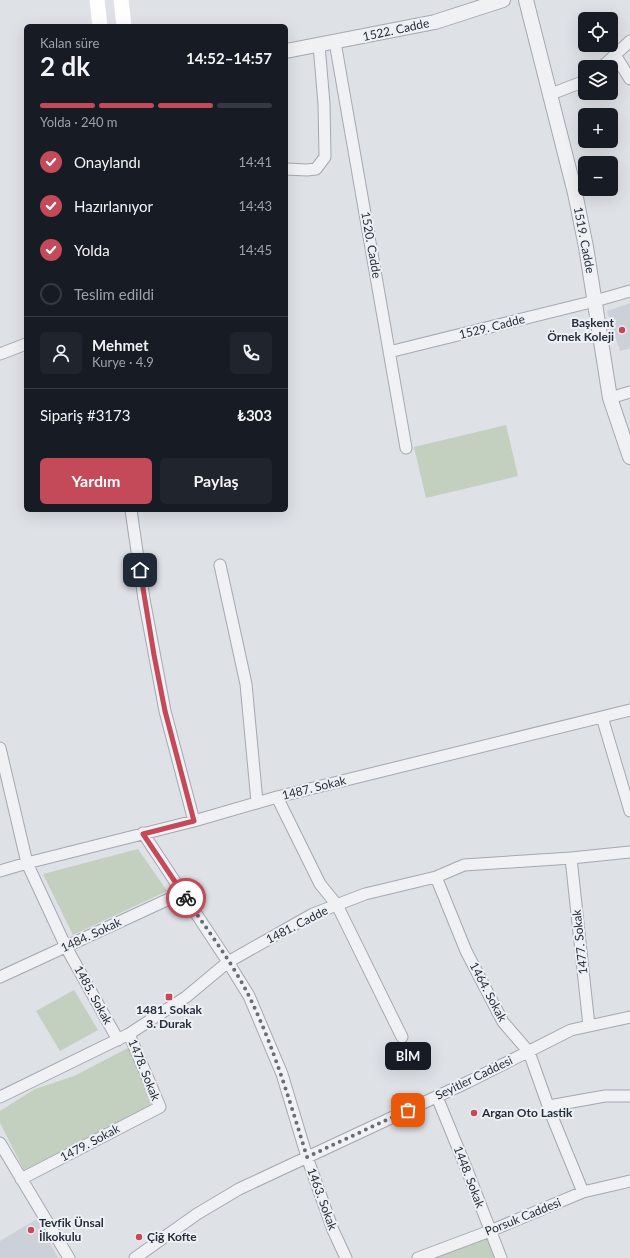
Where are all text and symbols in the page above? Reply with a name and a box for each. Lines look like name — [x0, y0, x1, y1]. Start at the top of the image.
map controls — [578, 12, 618, 196]
button: locate — [578, 12, 618, 52]
street label: 1522. Cadde — [361, 15, 430, 44]
text: Kalan süre — [40, 35, 99, 51]
text: 14:52–14:57 — [186, 49, 272, 67]
text: 2 dk — [40, 50, 90, 82]
button: layers — [578, 60, 618, 100]
button: + — [578, 108, 618, 148]
text: Yolda · 240 m — [40, 114, 118, 130]
icon: check — [40, 151, 62, 173]
text: Onaylandı — [74, 153, 141, 171]
text: 14:41 — [239, 154, 272, 170]
button: − — [578, 156, 618, 196]
icon: check — [40, 195, 62, 217]
text: Hazırlanıyor — [74, 197, 153, 215]
text: 14:43 — [239, 198, 272, 214]
street label: 1519. Cadde — [571, 205, 598, 274]
street label: 1520. Cadde — [358, 210, 385, 279]
icon: check — [40, 239, 62, 261]
text: Yolda — [74, 241, 110, 259]
text: 14:45 — [239, 242, 272, 258]
text: Teslim edildi — [74, 285, 154, 303]
street label: 1529. Cadde — [457, 311, 526, 342]
place label: Başkent Örnek Koleji — [547, 315, 615, 344]
marker: Başkent Örnek Koleji — [617, 325, 627, 335]
button: person — [40, 332, 82, 374]
button: phone — [230, 332, 272, 374]
text: Mehmet — [92, 336, 149, 354]
text: Kurye · 4.9 — [92, 354, 154, 370]
text: Sipariş #3173 — [40, 406, 130, 424]
text: ₺303 — [237, 406, 272, 424]
button: Yardım — [40, 458, 152, 504]
button: Paylaş — [160, 458, 272, 504]
pin — [123, 553, 157, 587]
icon: home — [129, 559, 151, 581]
street label: 1487. Sokak — [280, 772, 348, 803]
courier — [166, 878, 206, 918]
icon: bike — [175, 887, 197, 909]
street label: 1481. Cadde — [263, 903, 330, 947]
street label: 1477. Sokak — [569, 908, 590, 975]
street label: 1484. Sokak — [58, 914, 124, 955]
street label: 1464. Sokak — [467, 959, 511, 1025]
street label: 1485. Sokak — [71, 963, 116, 1028]
marker: 1481. Sokak 3. Durak — [164, 992, 174, 1002]
place label: 1481. Sokak 3. Durak — [136, 1002, 203, 1031]
street label: 1478. Sokak — [125, 1037, 164, 1104]
callout: BİM — [385, 1042, 431, 1070]
text: BİM — [396, 1048, 420, 1064]
street label: Seyitler Caddesi — [433, 1052, 515, 1103]
pin — [391, 1093, 425, 1127]
icon: bag — [397, 1099, 419, 1121]
place label: Argan Oto Lastik — [481, 1105, 573, 1120]
marker: Argan Oto Lastik — [469, 1108, 479, 1118]
street label: 1479. Sokak — [57, 1120, 123, 1164]
street label: 1448. Sokak — [451, 1144, 488, 1211]
street label: 1463. Sokak — [304, 1166, 341, 1233]
street label: Porsuk Caddesi — [482, 1194, 563, 1239]
place label: Tevfik Ünsal İlkokulu — [39, 1215, 104, 1244]
marker: Tevfik Ünsal İlkokulu — [26, 1225, 36, 1235]
place label: Çiğ Kofte — [147, 1229, 197, 1244]
marker: Çiğ Kofte — [134, 1232, 144, 1242]

